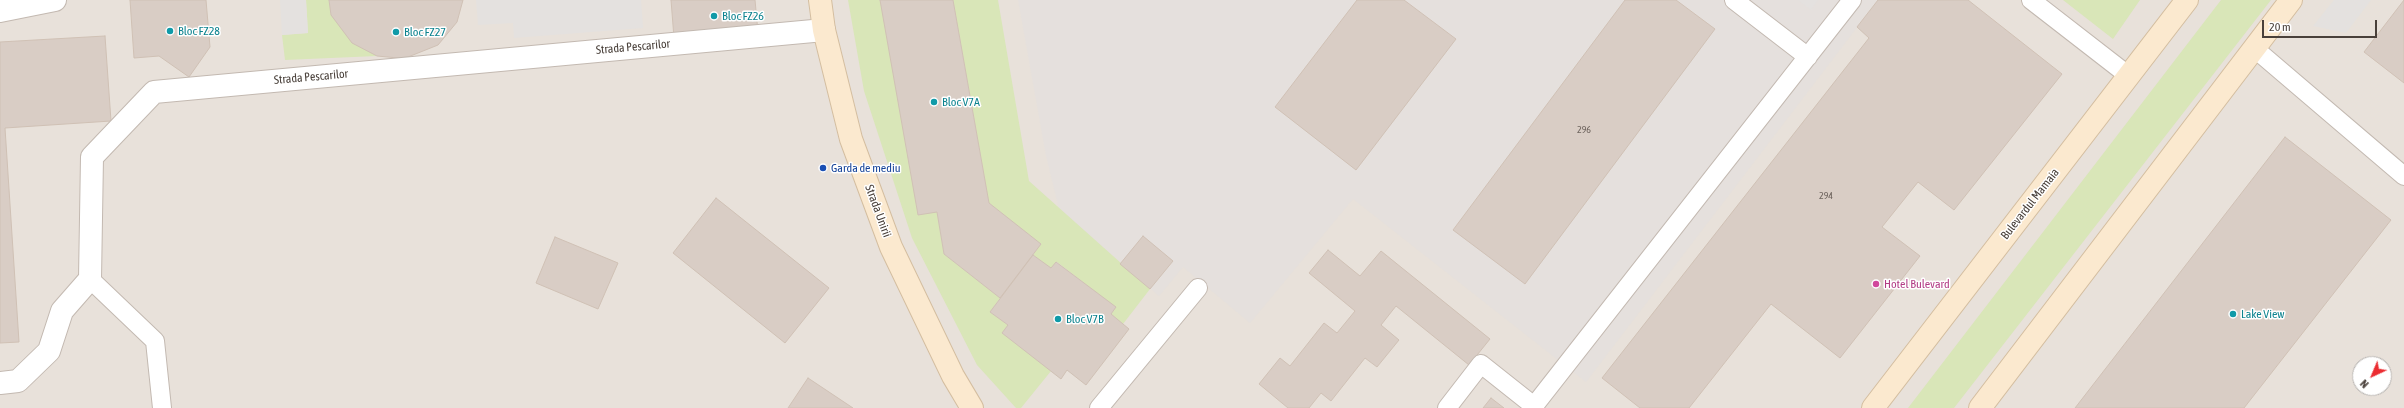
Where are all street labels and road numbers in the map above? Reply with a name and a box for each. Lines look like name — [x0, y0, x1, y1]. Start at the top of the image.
street label: Strada Pescarilor — [595, 37, 671, 57]
street label: Strada Pescarilor — [273, 67, 349, 87]
street label: Bulevardul Mamaia — [1998, 166, 2062, 242]
street label: Strada Unirii — [862, 183, 894, 239]

